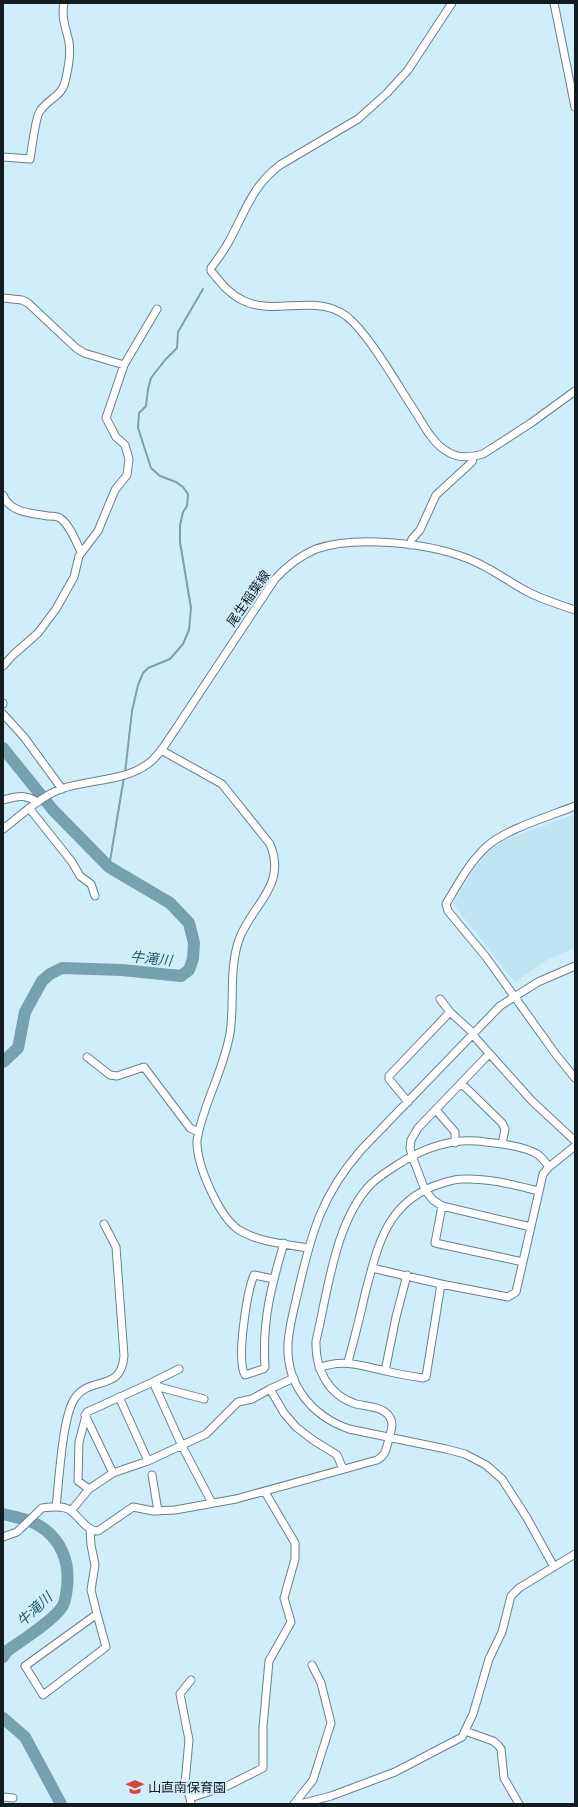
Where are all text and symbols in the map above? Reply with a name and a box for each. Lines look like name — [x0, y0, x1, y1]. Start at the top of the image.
street label: 尾生稲葉線 — [223, 567, 273, 629]
water label: 牛滝川 — [129, 947, 175, 969]
water label: 牛滝川 — [13, 1587, 57, 1630]
school or university icon: 山直南保育園 — [125, 1777, 145, 1797]
place label: 山直南保育園 — [148, 1779, 226, 1795]

